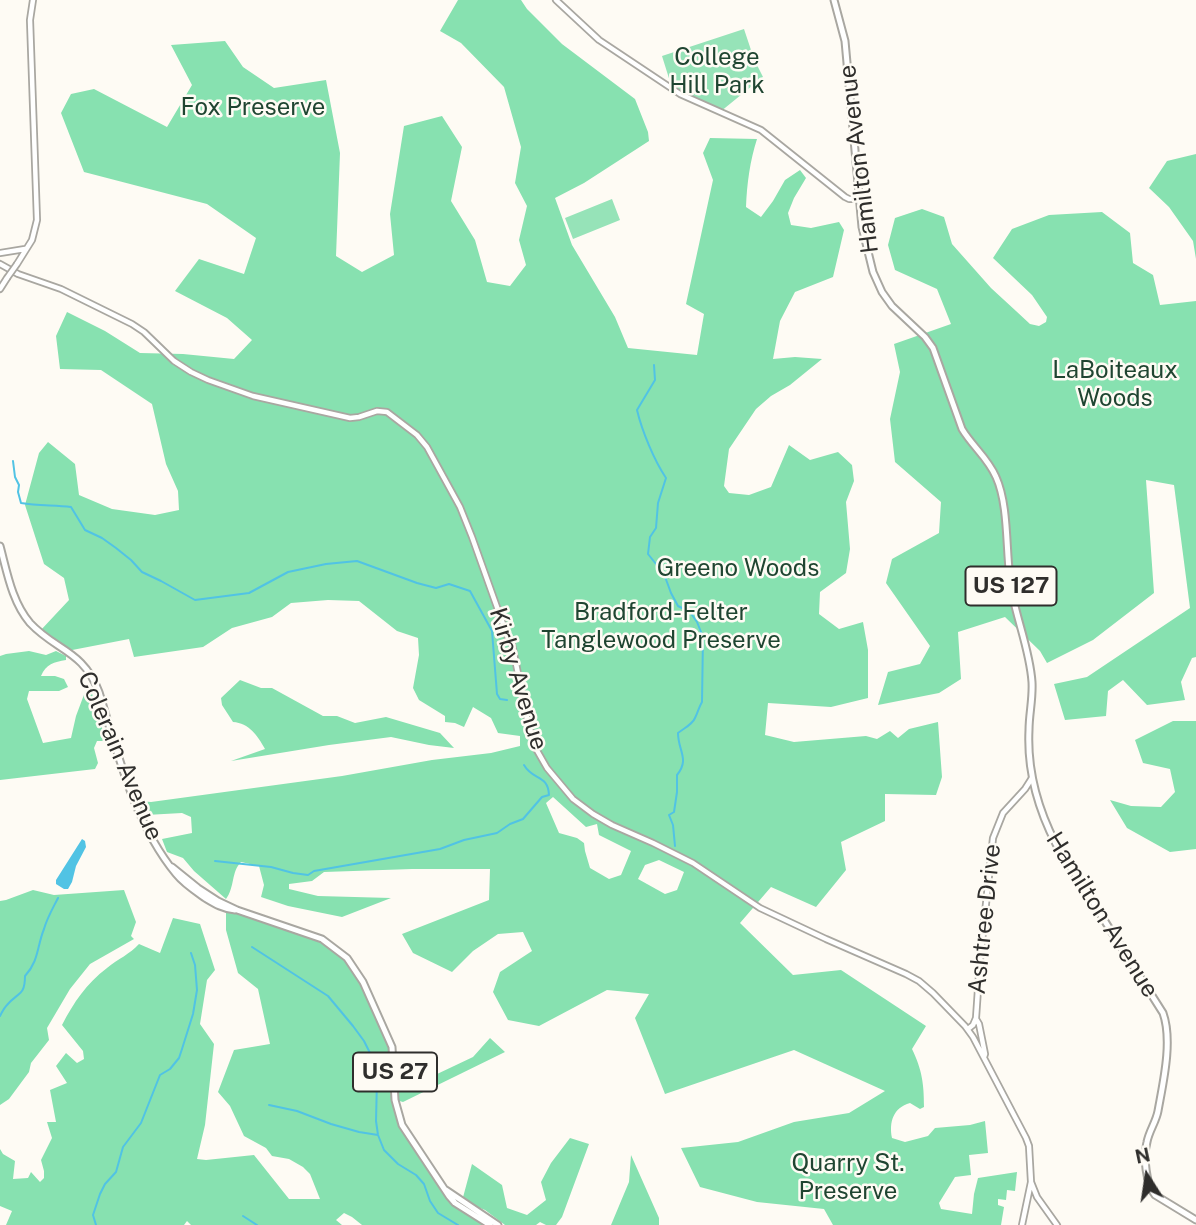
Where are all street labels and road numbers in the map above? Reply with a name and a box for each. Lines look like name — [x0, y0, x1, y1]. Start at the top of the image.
street label: Hamilton Avenue — [833, 63, 885, 255]
road number: US 127 — [965, 566, 1056, 606]
street label: Kirby Avenue — [483, 604, 553, 754]
street label: Colerain Avenue — [71, 667, 169, 845]
street label: Hamilton Avenue — [1040, 827, 1164, 1003]
street label: Ashtree Drive — [963, 842, 1007, 996]
road number: US 27 — [353, 1052, 437, 1092]

